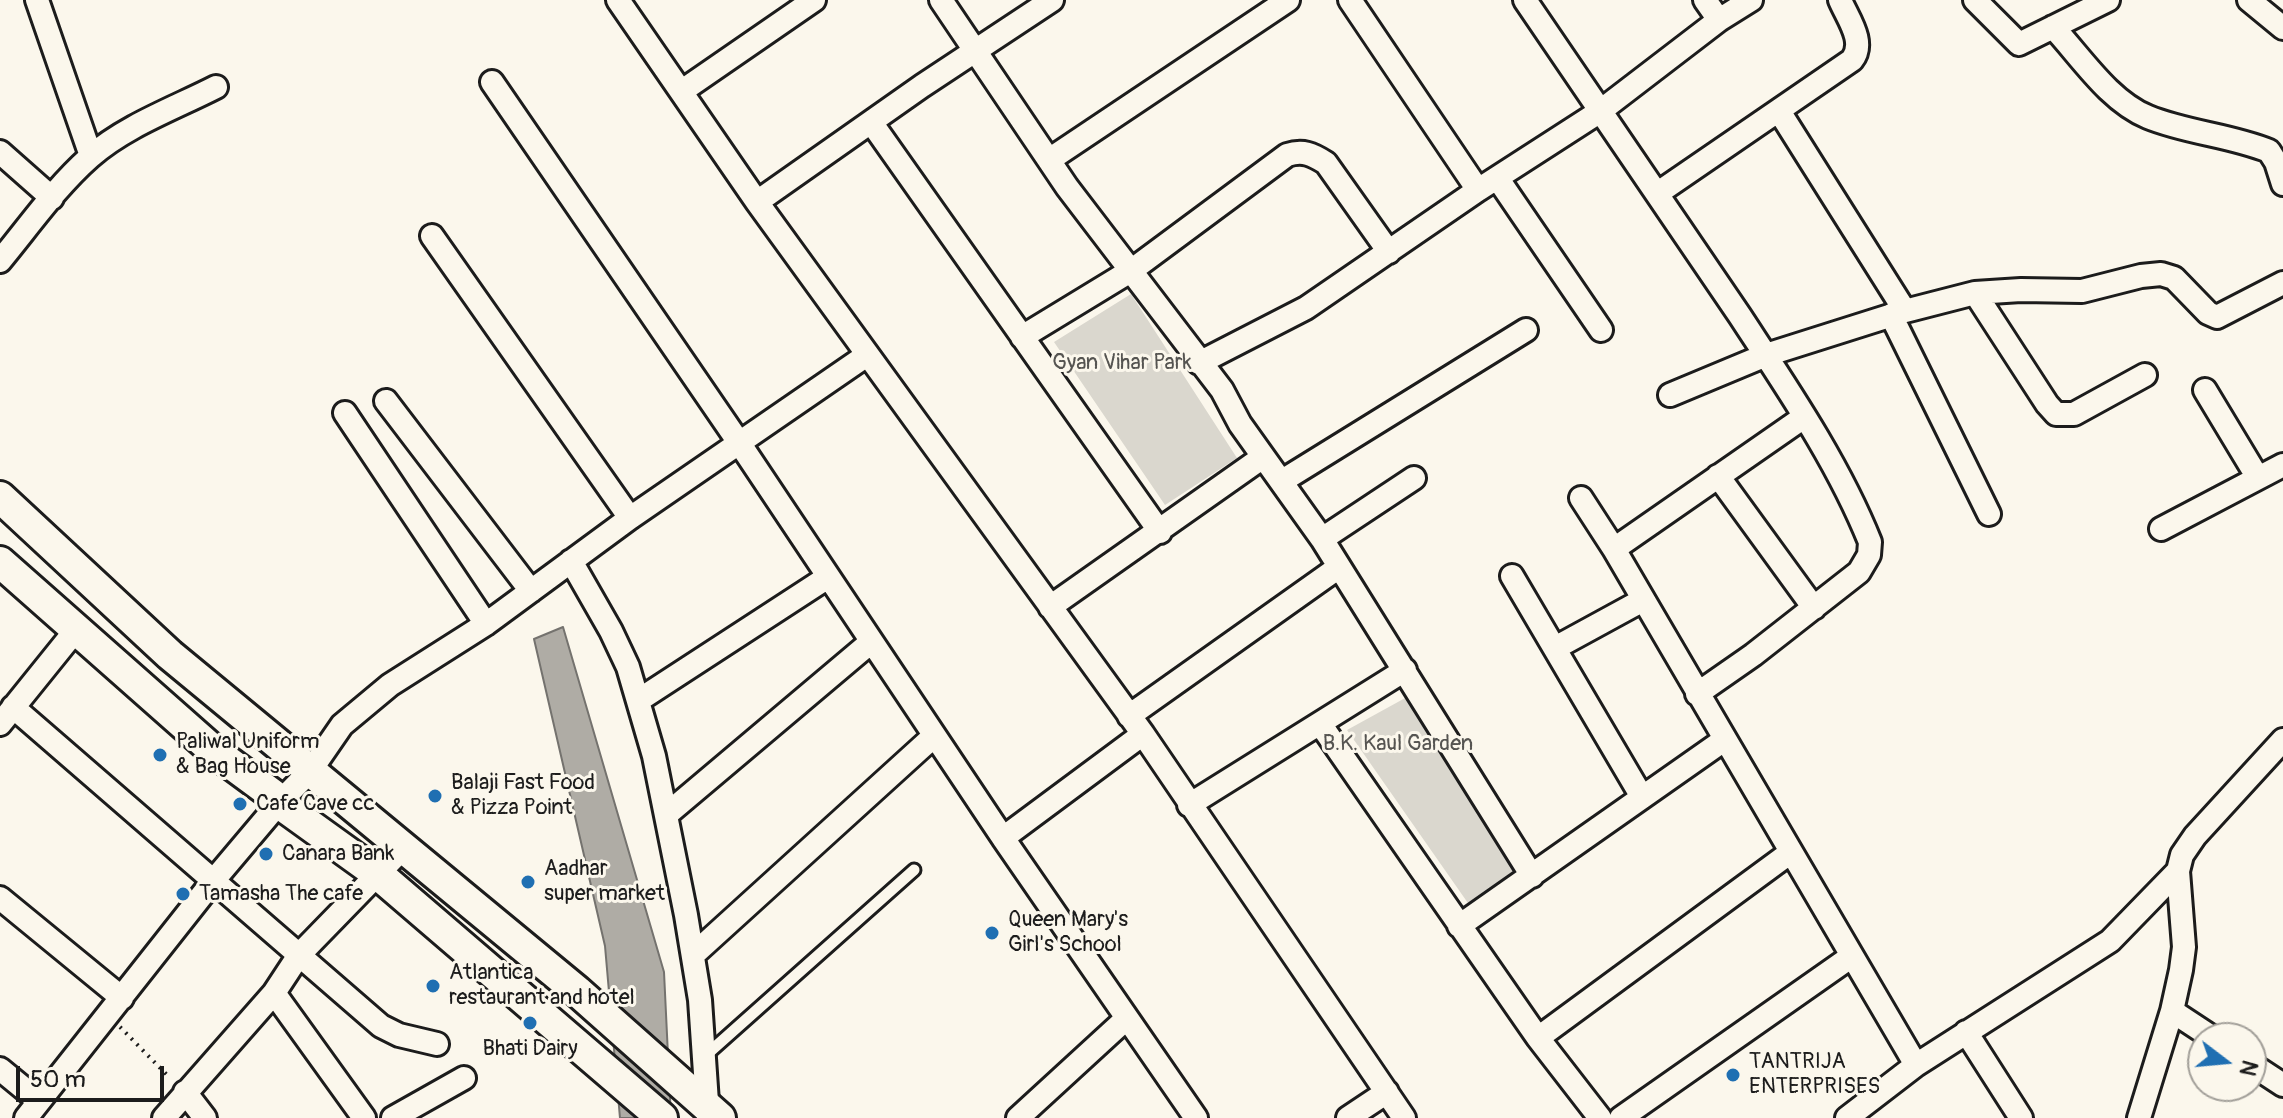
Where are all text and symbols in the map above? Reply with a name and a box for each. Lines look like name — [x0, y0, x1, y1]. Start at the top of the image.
park label: Gyan Vihar Park — [1052, 350, 1192, 376]
place label: Paliwal Uniform & Bag House — [176, 729, 319, 780]
park label: B.K. Kaul Garden — [1323, 731, 1473, 757]
marker: Paliwal Uniform & Bag House — [151, 746, 169, 764]
place label: Balaji Fast Food & Pizza Point — [451, 770, 595, 822]
marker: Balaji Fast Food & Pizza Point — [426, 787, 444, 805]
place label: Cafe Cave cc — [256, 791, 375, 817]
marker: Cafe Cave cc — [231, 795, 249, 813]
place label: Canara Bank — [282, 841, 394, 867]
marker: Canara Bank — [257, 845, 275, 863]
place label: Aadhar super market — [544, 856, 665, 908]
marker: Aadhar super market — [519, 873, 537, 891]
place label: Tamasha The cafe — [199, 881, 363, 907]
marker: Tamasha The cafe — [174, 885, 192, 903]
place label: Queen Mary's Girl's School — [1008, 907, 1128, 958]
marker: Queen Mary's Girl's School — [983, 924, 1001, 942]
place label: Atlantica restaurant and hotel — [449, 960, 635, 1012]
marker: Atlantica restaurant and hotel — [424, 977, 442, 995]
marker: Bhati Dairy — [521, 1014, 539, 1032]
north arrow — [2187, 1022, 2267, 1102]
place label: Bhati Dairy — [482, 1036, 578, 1062]
place label: TANTRIJA ENTERPRISES — [1749, 1049, 1880, 1100]
scale bar — [20, 1050, 168, 1100]
text: N — [2233, 1057, 2264, 1079]
text: 50 m — [30, 1065, 86, 1094]
marker: TANTRIJA ENTERPRISES — [1724, 1066, 1742, 1084]

